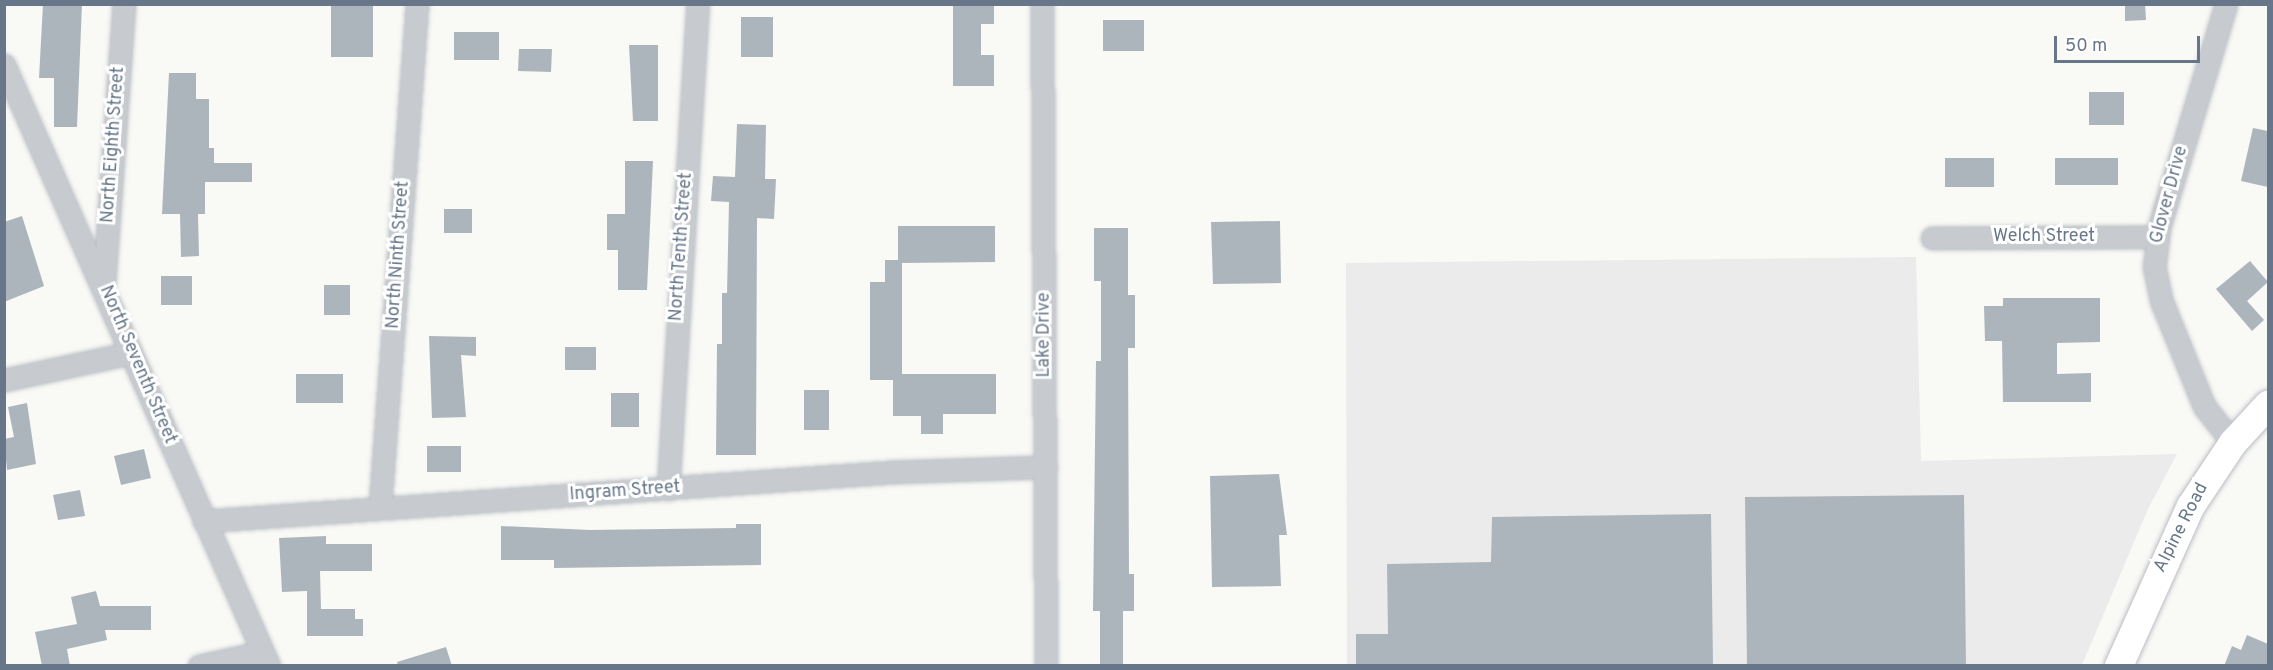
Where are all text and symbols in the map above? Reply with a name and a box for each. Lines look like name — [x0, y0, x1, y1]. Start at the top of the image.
scale bar — [2057, 24, 2202, 62]
text: 50 m — [2065, 35, 2107, 58]
street label: North Eighth Street — [98, 66, 130, 224]
street label: Glover Drive — [2147, 144, 2193, 246]
street label: North Tenth Street — [666, 172, 698, 322]
street label: North Ninth Street — [383, 180, 415, 330]
street label: Welch Street — [1993, 226, 2095, 248]
street label: North Seventh Street — [94, 283, 180, 447]
street label: Lake Drive — [1034, 292, 1056, 378]
street label: Ingram Street — [569, 477, 681, 507]
street label: Alpine Road — [2150, 480, 2214, 576]

